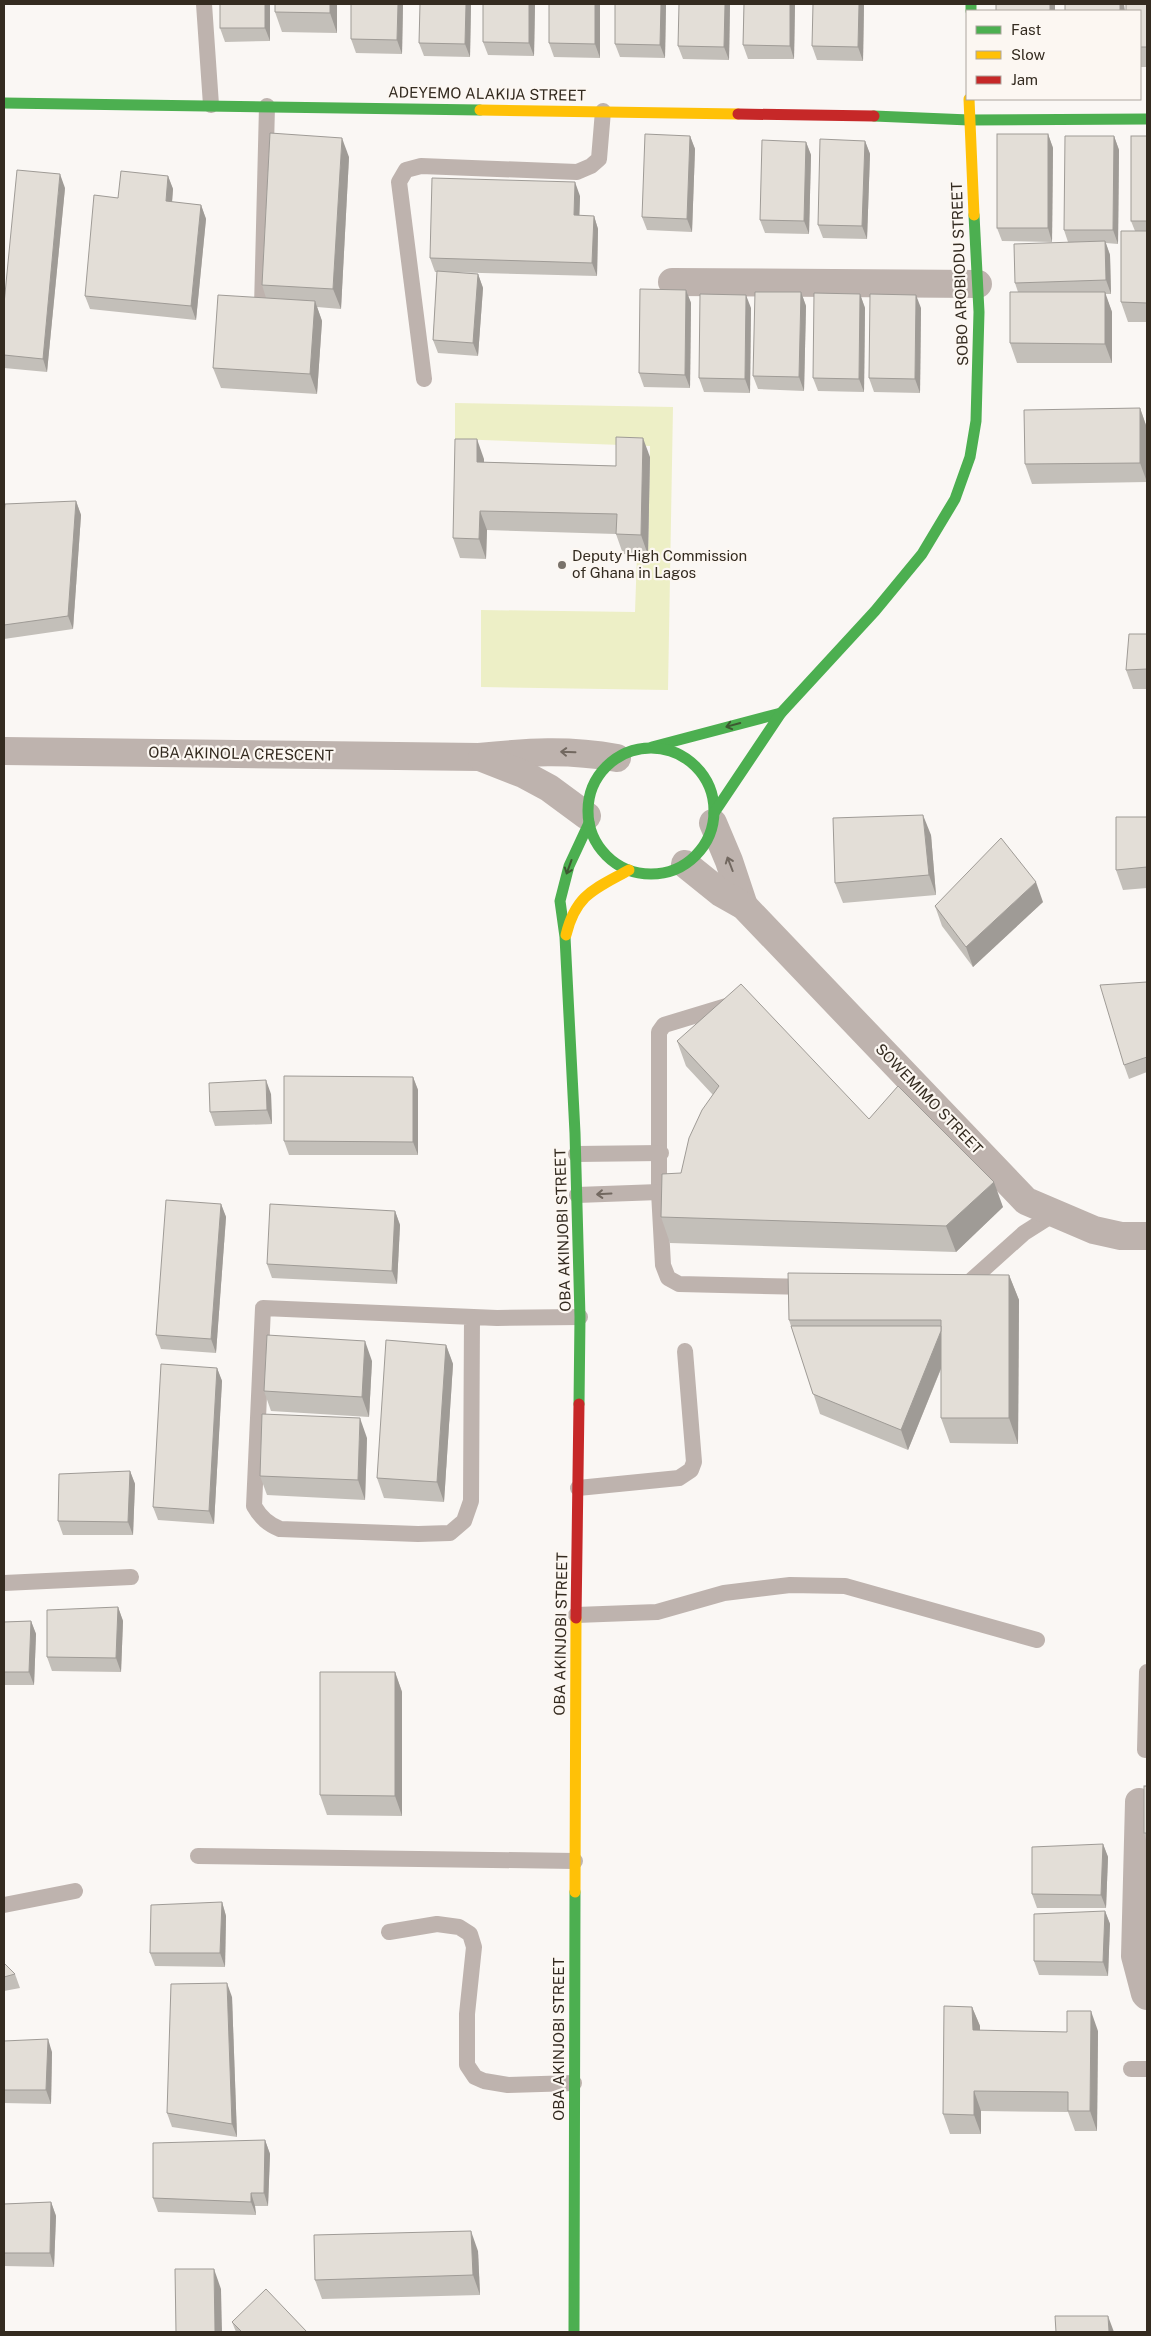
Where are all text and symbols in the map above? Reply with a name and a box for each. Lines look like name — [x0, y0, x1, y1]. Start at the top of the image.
legend — [966, 10, 1141, 100]
text: Fast — [1011, 21, 1041, 38]
text: Slow — [1011, 46, 1046, 63]
text: Jam — [1011, 71, 1038, 88]
street label: ADEYEMO ALAKIJA STREET — [388, 83, 586, 104]
street label: SOBO AROBIODU STREET — [948, 182, 971, 366]
place label: Deputy High Commission of Ghana in Lagos — [572, 547, 747, 581]
marker: Deputy High Commission of Ghana in Lagos — [556, 559, 568, 571]
one-way arrow — [726, 721, 742, 730]
street label: OBA AKINOLA CRESCENT — [148, 743, 334, 764]
one-way arrow — [561, 747, 577, 756]
one-way arrow — [725, 857, 735, 872]
one-way arrow — [564, 859, 573, 874]
street label: SOWEMIMO STREET — [872, 1040, 986, 1157]
street label: OBA AKINJOBI STREET — [551, 1148, 574, 1312]
one-way arrow — [596, 1190, 612, 1199]
street label: OBA AKINJOBI STREET — [551, 1552, 570, 1716]
street label: OBA AKINJOBI STREET — [550, 1957, 567, 2121]

